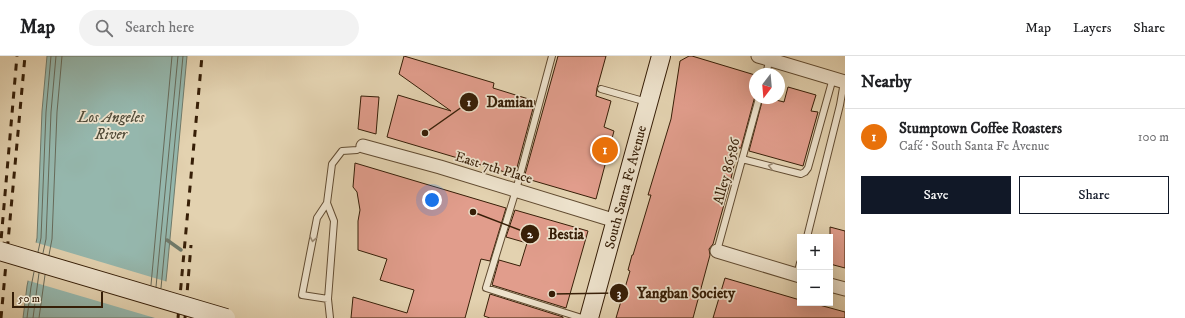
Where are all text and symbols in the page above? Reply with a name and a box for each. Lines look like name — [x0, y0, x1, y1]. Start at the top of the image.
search box — [79, 10, 359, 46]
text: Map — [20, 16, 55, 39]
icon: search — [93, 17, 115, 39]
text: Search here — [125, 18, 194, 37]
text: Map — [1025, 19, 1051, 37]
text: Layers — [1073, 19, 1111, 37]
text: Share — [1133, 19, 1165, 37]
north arrow — [749, 68, 785, 104]
text: Nearby — [861, 71, 911, 93]
callout: Damian — [459, 88, 542, 115]
text: Damian — [487, 93, 534, 112]
text: 1 — [467, 95, 472, 110]
water label: Los Angeles River — [77, 108, 145, 144]
text: Stumptown Coffee Roasters — [899, 119, 1062, 138]
street label: South Santa Fe Avenue — [601, 123, 651, 251]
text: 1 — [872, 129, 876, 145]
text: 100 m — [1138, 129, 1169, 145]
pin: 1 — [592, 135, 618, 165]
street label: Alley 86586 — [709, 135, 745, 207]
text: Café · South Santa Fe Avenue — [899, 138, 1049, 154]
street label: East 7th Place — [453, 148, 535, 188]
one-way arrow — [768, 163, 774, 171]
button: Save — [861, 176, 1011, 214]
button: Share — [1019, 176, 1169, 214]
your location — [422, 190, 442, 210]
callout: Bestia — [520, 221, 592, 248]
text: Bestia — [548, 225, 585, 244]
text: 2 — [527, 227, 534, 242]
map controls — [797, 234, 833, 306]
button: + — [797, 234, 833, 270]
one-way arrow — [309, 236, 317, 242]
button: − — [797, 270, 833, 306]
callout: Yangban Society — [609, 279, 743, 306]
text: Yangban Society — [636, 284, 736, 303]
text: 3 — [617, 286, 622, 301]
scale bar — [12, 290, 103, 309]
text: 50 m — [18, 292, 40, 306]

